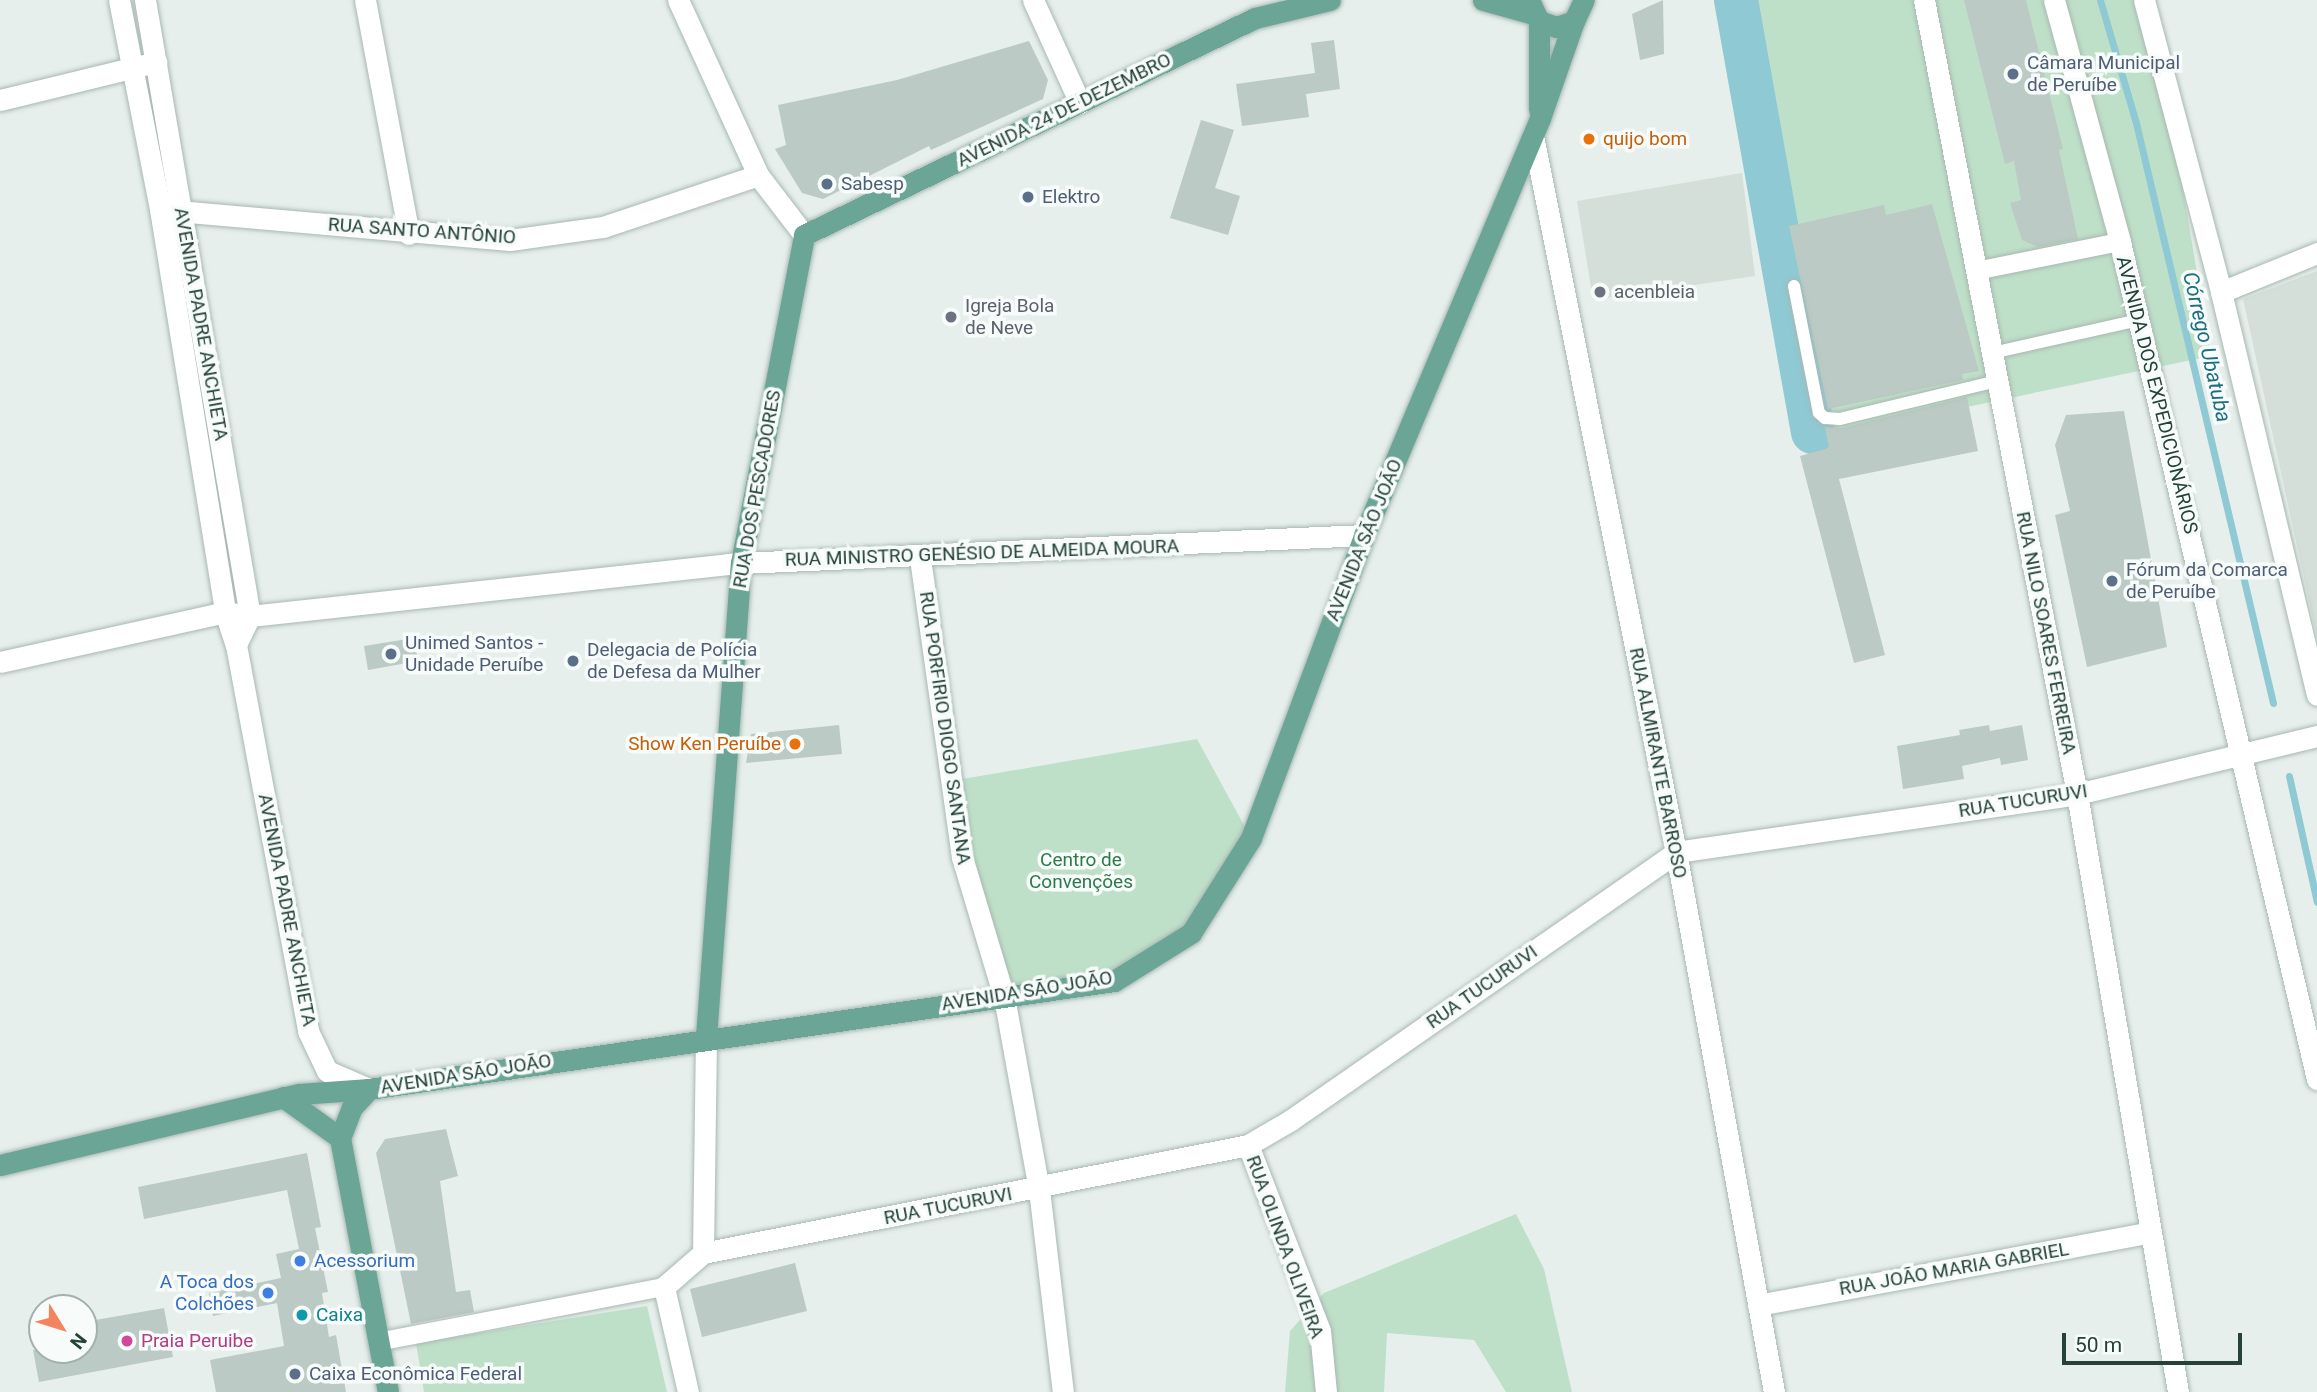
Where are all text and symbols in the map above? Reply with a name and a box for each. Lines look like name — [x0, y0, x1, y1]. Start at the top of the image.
street label: AVENIDA 24 DE DEZEMBRO — [953, 48, 1175, 172]
place label: Câmara Municipal de Peruíbe — [2027, 52, 2180, 96]
marker: Câmara Municipal de Peruíbe — [2005, 66, 2021, 82]
place label: quijo bom — [1603, 128, 1687, 150]
marker: quijo bom — [1581, 131, 1597, 147]
place label: Sabesp — [841, 173, 904, 195]
marker: Sabesp — [819, 176, 835, 192]
place label: Elektro — [1042, 186, 1100, 208]
marker: Elektro — [1020, 189, 1036, 205]
street label: AVENIDA PADRE ANCHIETA — [169, 206, 233, 442]
street label: RUA SANTO ANTÔNIO — [327, 213, 517, 249]
street label: AVENIDA DOS EXPEDICIONÁRIOS — [2111, 254, 2203, 536]
water label: Córrego Ubatuba — [2177, 269, 2237, 425]
place label: acenbleia — [1614, 281, 1695, 303]
marker: acenbleia — [1592, 284, 1608, 300]
place label: Igreja Bola de Neve — [965, 295, 1054, 339]
marker: Igreja Bola de Neve — [943, 309, 959, 325]
street label: RUA DOS PESCADORES — [728, 388, 786, 590]
street label: AVENIDA SÃO JOÃO — [1321, 456, 1407, 624]
street label: RUA NILO SOARES FERREIRA — [2011, 510, 2081, 756]
street label: RUA MINISTRO GENÉSIO DE ALMEIDA MOURA — [784, 535, 1180, 571]
place label: Fórum da Comarca de Peruíbe — [2126, 559, 2288, 603]
marker: Fórum da Comarca de Peruíbe — [2104, 573, 2120, 589]
street label: RUA PORFIRIO DIOGO SANTANA — [915, 590, 975, 866]
place label: Unimed Santos - Unidade Peruíbe — [405, 632, 543, 676]
place label: Delegacia de Polícia de Defesa da Mulher — [587, 639, 761, 683]
marker: Unimed Santos - Unidade Peruíbe — [383, 646, 399, 662]
street label: RUA ALMIRANTE BARROSO — [1624, 646, 1692, 880]
marker: Delegacia de Polícia de Defesa da Mulher — [565, 653, 581, 669]
place label: Show Ken Peruíbe — [628, 733, 781, 755]
marker: Show Ken Peruíbe — [787, 736, 803, 752]
street label: RUA TUCURUVI — [1957, 780, 2089, 822]
street label: AVENIDA PADRE ANCHIETA — [253, 792, 321, 1028]
park label: Centro de Convenções — [1029, 849, 1133, 893]
street label: RUA TUCURUVI — [1422, 940, 1542, 1034]
street label: AVENIDA SÃO JOÃO — [940, 966, 1114, 1016]
street label: AVENIDA SÃO JOÃO — [379, 1049, 553, 1099]
street label: RUA OLINDA OLIVEIRA — [1241, 1152, 1329, 1342]
street label: RUA TUCURUVI — [882, 1182, 1014, 1230]
street label: RUA JOÃO MARIA GABRIEL — [1837, 1238, 2071, 1300]
place label: Acessorium — [314, 1250, 415, 1272]
marker: Acessorium — [292, 1253, 308, 1269]
place label: A Toca dos Colchões — [159, 1271, 254, 1315]
marker: A Toca dos Colchões — [260, 1285, 276, 1301]
north arrow — [28, 1294, 98, 1364]
place label: Caixa — [316, 1304, 363, 1326]
marker: Caixa — [294, 1307, 310, 1323]
scale bar — [2065, 1318, 2245, 1362]
text: N — [65, 1329, 92, 1353]
place label: Praia Peruibe — [141, 1330, 253, 1352]
marker: Praia Peruibe — [119, 1333, 135, 1349]
text: 50 m — [2075, 1333, 2122, 1357]
place label: Caixa Econômica Federal — [309, 1363, 522, 1385]
marker: Caixa Econômica Federal — [287, 1366, 303, 1382]

